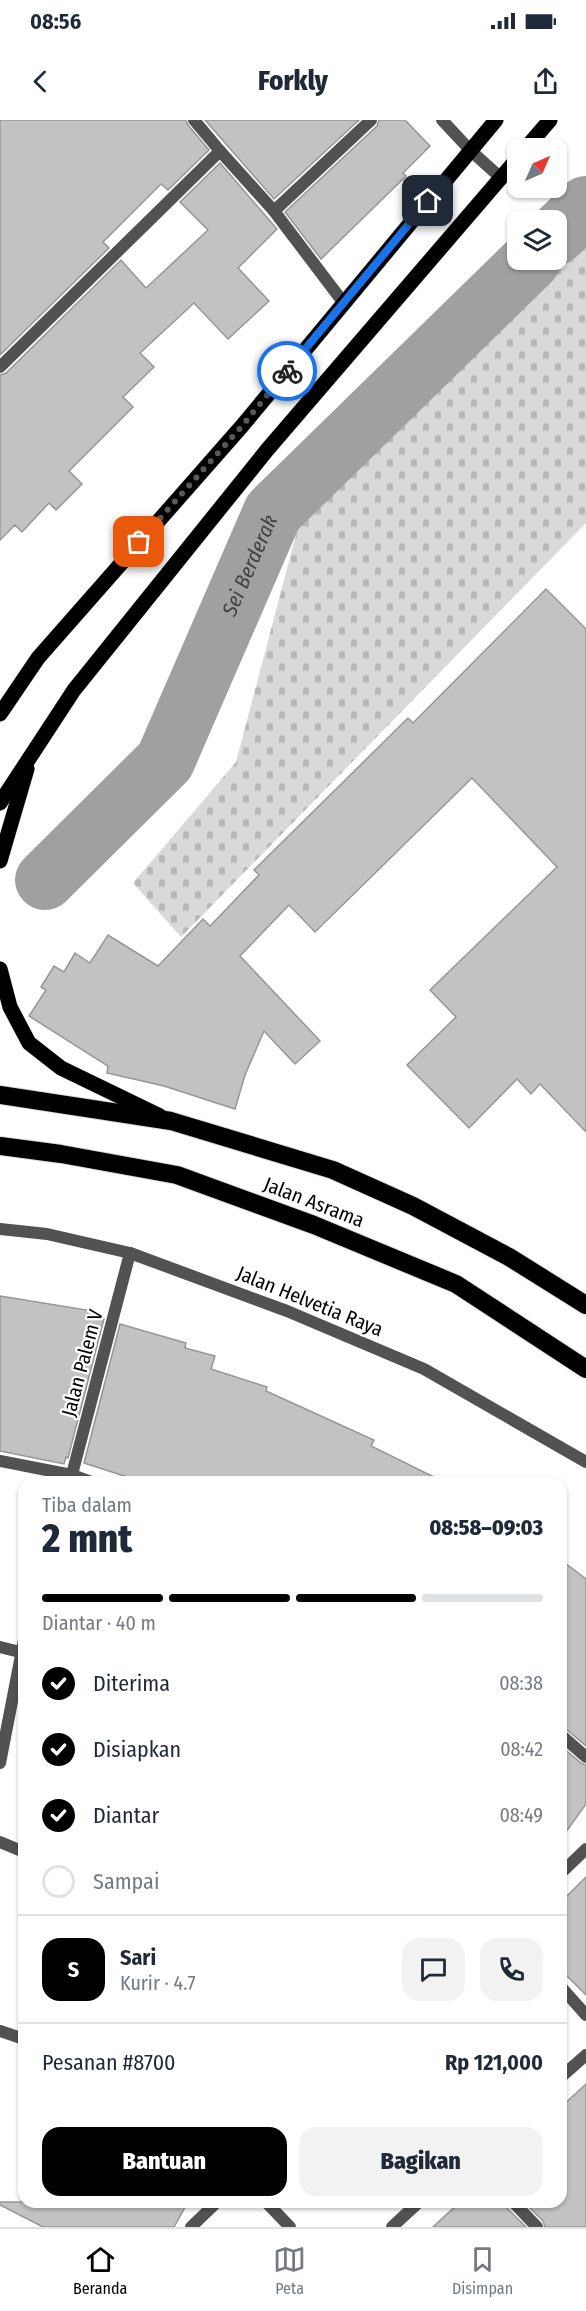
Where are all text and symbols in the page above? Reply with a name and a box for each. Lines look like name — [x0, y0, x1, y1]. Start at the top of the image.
text: 08:56 — [30, 8, 81, 35]
icon: back — [24, 65, 57, 98]
text: Forkly — [258, 65, 328, 97]
icon: share — [529, 65, 562, 98]
north arrow — [507, 138, 567, 198]
map controls — [507, 138, 567, 270]
pin — [402, 175, 453, 226]
icon: home — [411, 184, 444, 217]
button: layers — [507, 210, 567, 270]
courier — [257, 341, 317, 401]
icon: bike — [271, 355, 304, 388]
water label: Sei Berderak — [216, 511, 283, 621]
pin — [113, 516, 164, 567]
icon: bag — [122, 525, 155, 558]
street label: Jalan Asrama — [260, 1172, 368, 1232]
street label: Jalan Helvetia Raya — [233, 1261, 387, 1341]
street label: Jalan Palem V — [56, 1306, 108, 1419]
text: Tiba dalam — [42, 1493, 132, 1517]
text: 08:58–09:03 — [429, 1514, 543, 1541]
text: 2 mnt — [42, 1516, 132, 1562]
text: Diantar · 40 m — [42, 1611, 156, 1635]
icon: check — [42, 1667, 75, 1700]
text: Diterima — [93, 1670, 170, 1697]
text: 08:38 — [499, 1671, 543, 1695]
icon: check — [42, 1733, 75, 1766]
text: Disiapkan — [93, 1736, 181, 1763]
text: 08:42 — [500, 1737, 543, 1761]
icon: check — [42, 1799, 75, 1832]
text: Diantar — [93, 1802, 159, 1829]
text: 08:49 — [499, 1803, 543, 1827]
text: Sampai — [93, 1868, 159, 1895]
button: chat — [402, 1938, 465, 2001]
button: phone — [480, 1938, 543, 2001]
text: Sari — [120, 1944, 156, 1971]
text: S — [68, 1956, 79, 1983]
text: Kurir · 4.7 — [120, 1971, 196, 1995]
text: Pesanan #8700 — [42, 2049, 176, 2076]
text: Rp 121,000 — [445, 2049, 543, 2076]
button: Bantuan — [42, 2127, 287, 2196]
button: Bagikan — [299, 2127, 543, 2196]
tab: Beranda — [73, 2243, 127, 2298]
tab: Peta — [273, 2243, 306, 2298]
tab: Disimpan — [452, 2243, 513, 2298]

